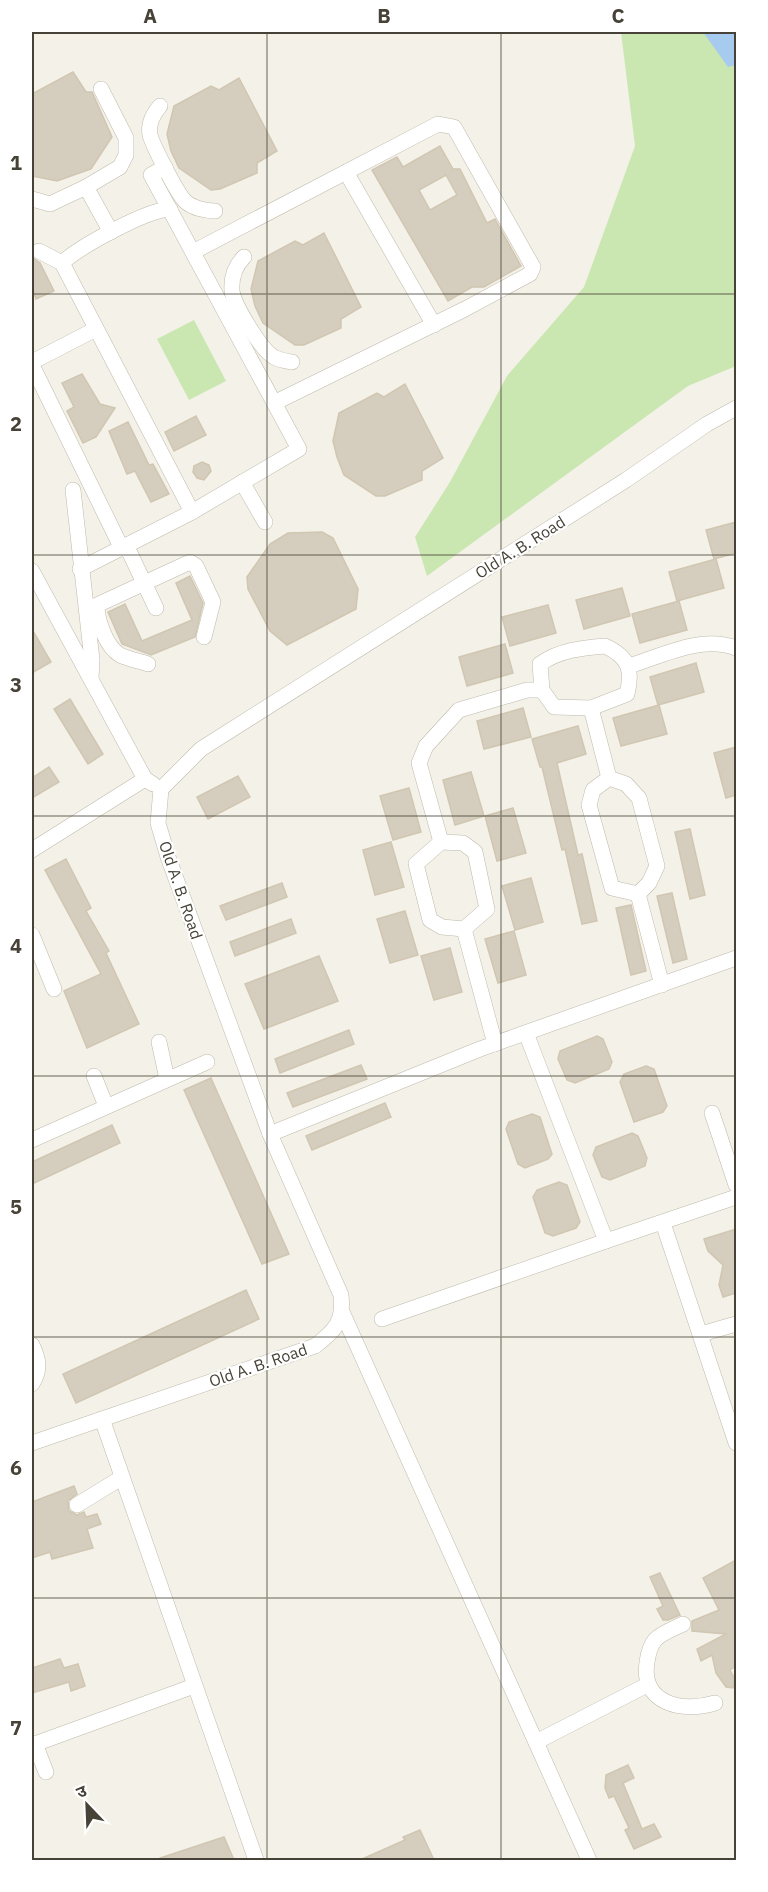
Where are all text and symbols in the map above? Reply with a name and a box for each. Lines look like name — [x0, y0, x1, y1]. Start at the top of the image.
text: A — [143, 2, 157, 29]
text: B — [377, 2, 391, 29]
text: C — [611, 2, 625, 29]
text: 1 — [10, 149, 22, 176]
text: 2 — [10, 410, 22, 437]
street label: Old A. B. Road — [471, 511, 569, 583]
text: 3 — [10, 671, 22, 698]
street label: Old A. B. Road — [155, 838, 207, 942]
text: 4 — [10, 932, 22, 959]
text: 5 — [10, 1193, 22, 1220]
street label: Old A. B. Road — [206, 1339, 310, 1391]
text: 6 — [10, 1454, 22, 1481]
text: 7 — [10, 1714, 22, 1741]
north arrow — [57, 1775, 117, 1835]
text: उ — [73, 1780, 90, 1802]

